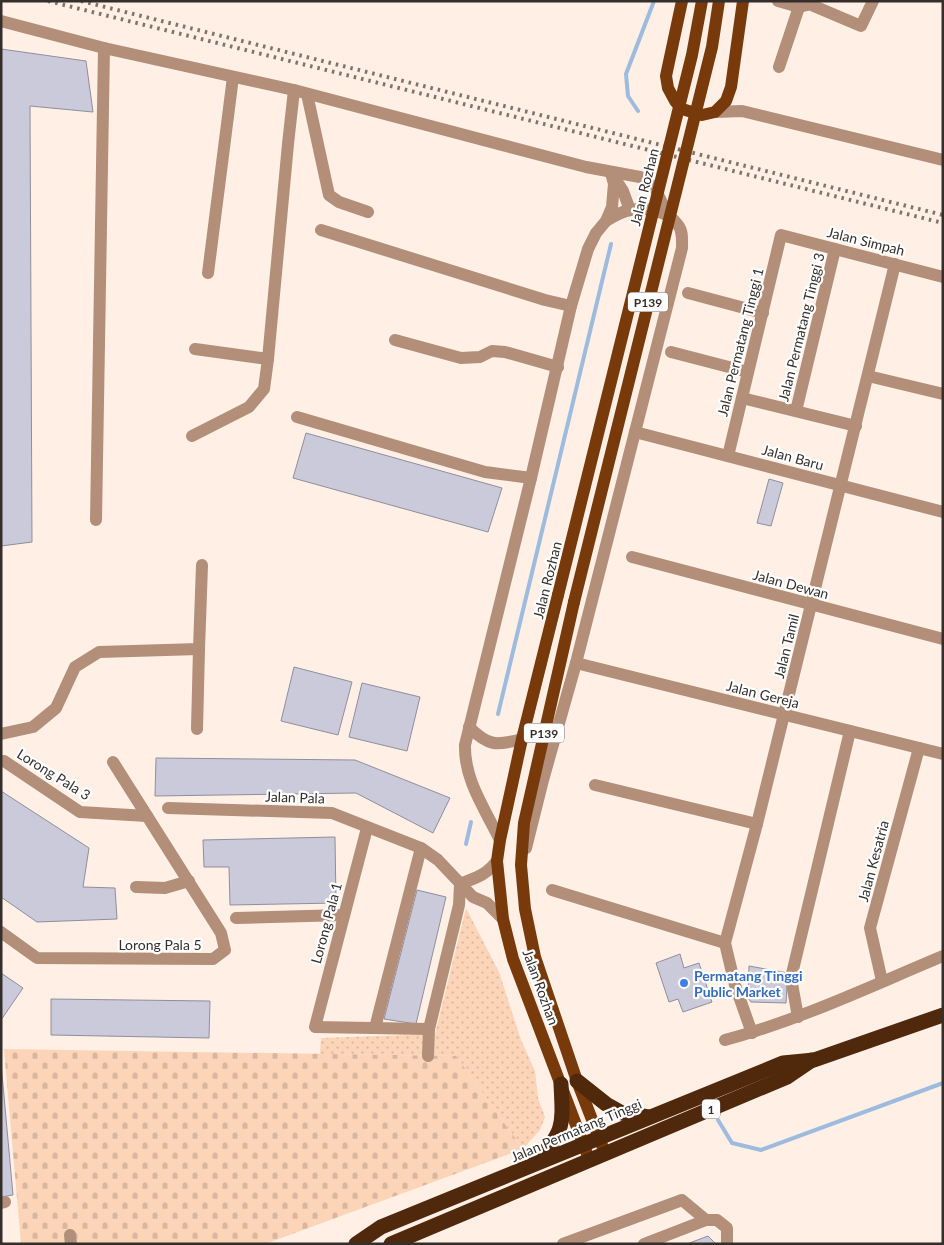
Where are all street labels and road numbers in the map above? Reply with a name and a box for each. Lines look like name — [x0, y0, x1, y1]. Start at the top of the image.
street label: Jalan Rozhan — [626, 146, 662, 228]
street label: Jalan Simpah — [825, 223, 907, 259]
street label: Jalan Permatang Tinggi 3 — [774, 251, 828, 403]
street label: Jalan Permatang Tinggi 1 — [713, 266, 767, 418]
road number: P139 — [628, 292, 668, 312]
street label: Jalan Baru — [760, 441, 826, 473]
street label: Jalan Rozhan — [529, 539, 565, 621]
street label: Jalan Dewan — [751, 566, 831, 602]
street label: Jalan Tamil — [770, 612, 802, 680]
street label: Jalan Gereja — [725, 677, 801, 711]
road number: P139 — [524, 724, 564, 742]
street label: Lorong Pala 3 — [14, 745, 94, 803]
street label: Jalan Pala — [265, 787, 325, 807]
street label: Jalan Kesatria — [854, 818, 892, 904]
street label: Lorong Pala 1 — [307, 881, 345, 965]
street label: Lorong Pala 5 — [118, 936, 202, 953]
street label: Jalan Rozhan — [519, 947, 563, 1027]
street label: Jalan Permatang Tinggi — [508, 1095, 644, 1165]
road number: 1 — [702, 1100, 720, 1118]

